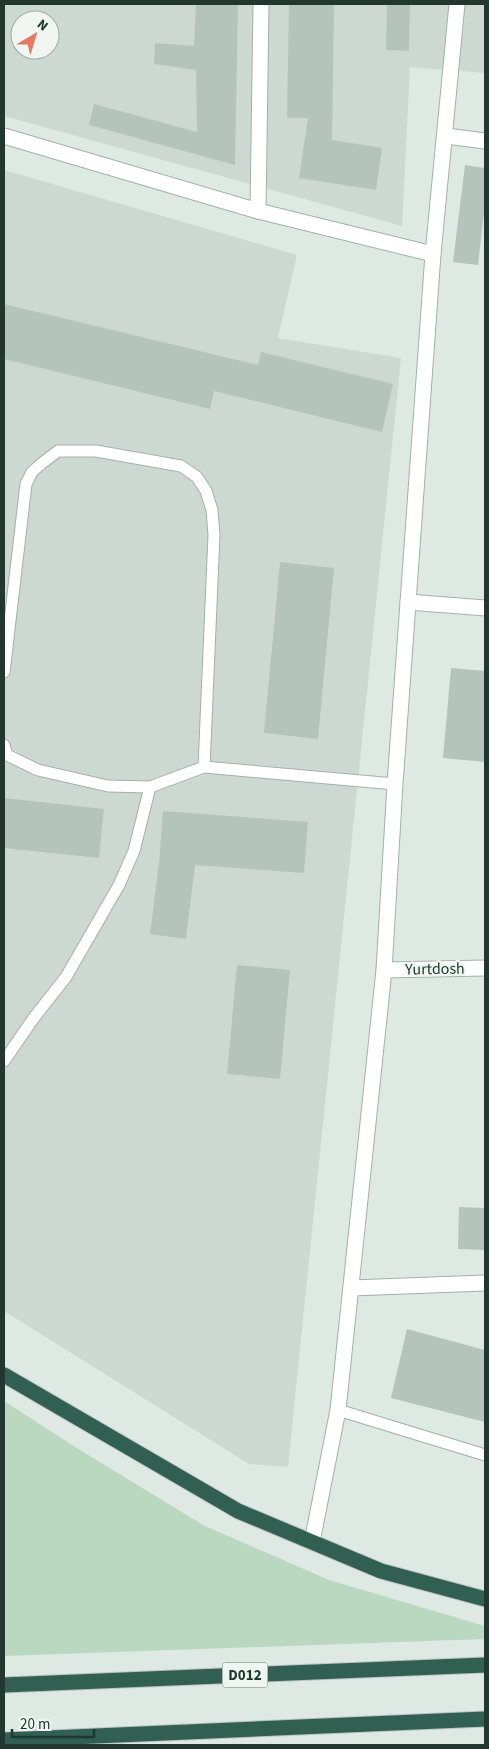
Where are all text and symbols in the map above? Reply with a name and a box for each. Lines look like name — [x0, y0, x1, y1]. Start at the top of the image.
north arrow — [10, 10, 60, 60]
text: N — [33, 15, 52, 36]
street label: Yurtdosh — [404, 957, 465, 981]
road number: D012 — [222, 1662, 268, 1688]
scale bar — [12, 1706, 95, 1738]
text: 20 m — [20, 1714, 50, 1735]

